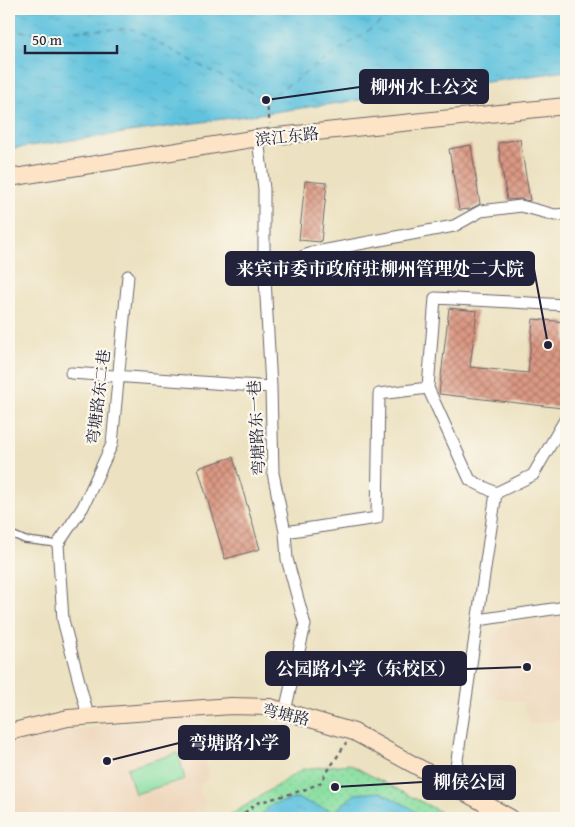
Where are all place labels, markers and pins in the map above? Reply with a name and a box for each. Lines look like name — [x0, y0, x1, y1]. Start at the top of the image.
callout: 柳州水上公交 — [360, 70, 488, 103]
callout: 来宾市委市政府驻柳州管理处二大院 — [226, 252, 534, 285]
callout: 公园路小学（东校区） — [266, 652, 466, 685]
callout: 弯塘路小学 — [179, 726, 289, 759]
callout: 柳侯公园 — [423, 766, 515, 799]

